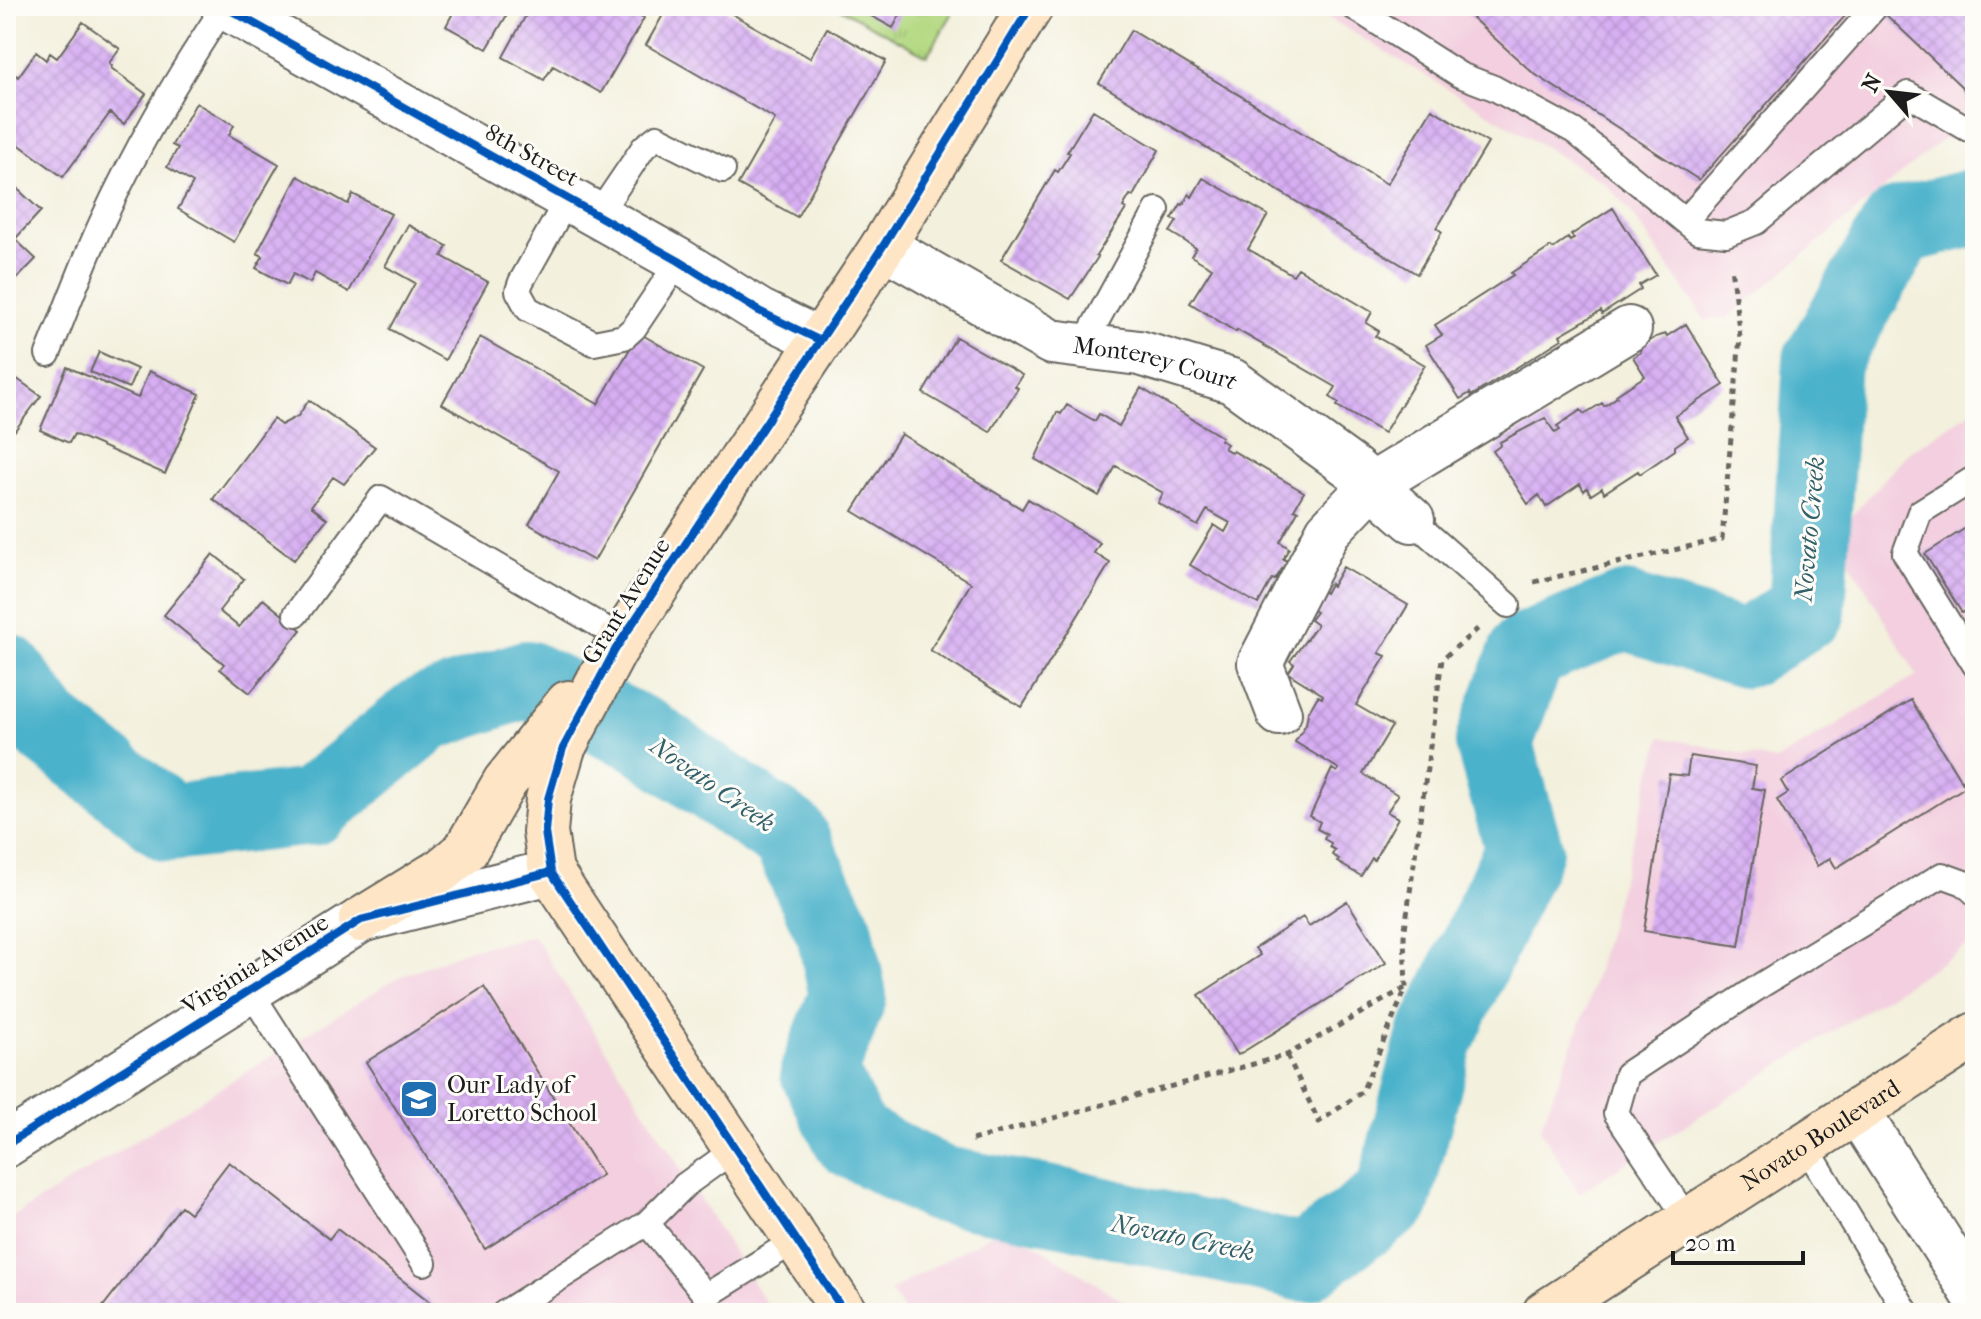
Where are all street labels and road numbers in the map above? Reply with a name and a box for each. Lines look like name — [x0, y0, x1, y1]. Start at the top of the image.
street label: 8th Street — [480, 118, 584, 192]
street label: Monterey Court — [1072, 331, 1244, 395]
street label: Grant Avenue — [576, 533, 676, 669]
street label: Virginia Avenue — [176, 908, 334, 1021]
street label: Novato Boulevard — [1736, 1073, 1906, 1196]

